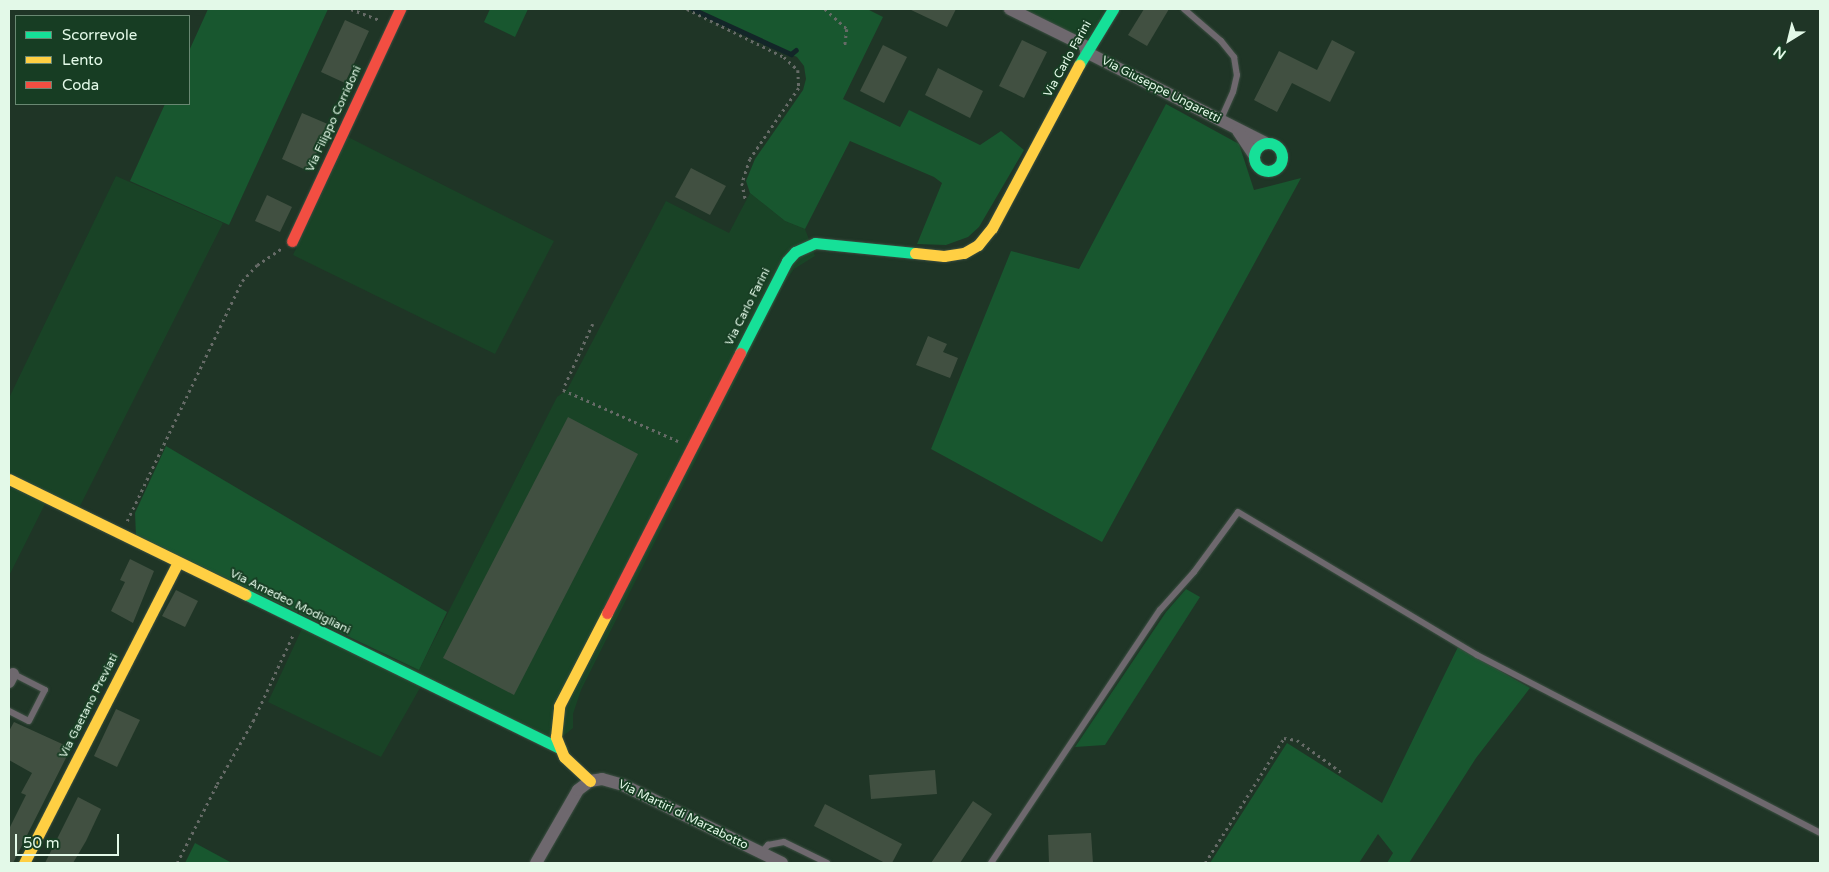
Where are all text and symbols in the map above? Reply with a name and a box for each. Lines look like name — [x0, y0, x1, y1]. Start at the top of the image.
legend — [15, 15, 190, 105]
north arrow — [1764, 15, 1814, 65]
street label: Via Carlo Farini — [1041, 18, 1095, 100]
text: Scorrevole — [62, 26, 137, 44]
text: N — [1770, 42, 1789, 63]
text: Lento — [62, 51, 103, 69]
street label: Via Giuseppe Ungaretti — [1099, 54, 1223, 126]
street label: Via Filippo Corridoni — [303, 64, 365, 174]
text: Coda — [62, 76, 99, 94]
street label: Via Carlo Farini — [722, 266, 774, 348]
street label: Via Amedeo Modigliani — [227, 567, 353, 637]
street label: Via Gaetano Previati — [56, 651, 122, 761]
street label: Via Martiri di Marzabotto — [616, 777, 750, 853]
scale bar — [18, 824, 121, 856]
text: 50 m — [23, 834, 60, 852]

